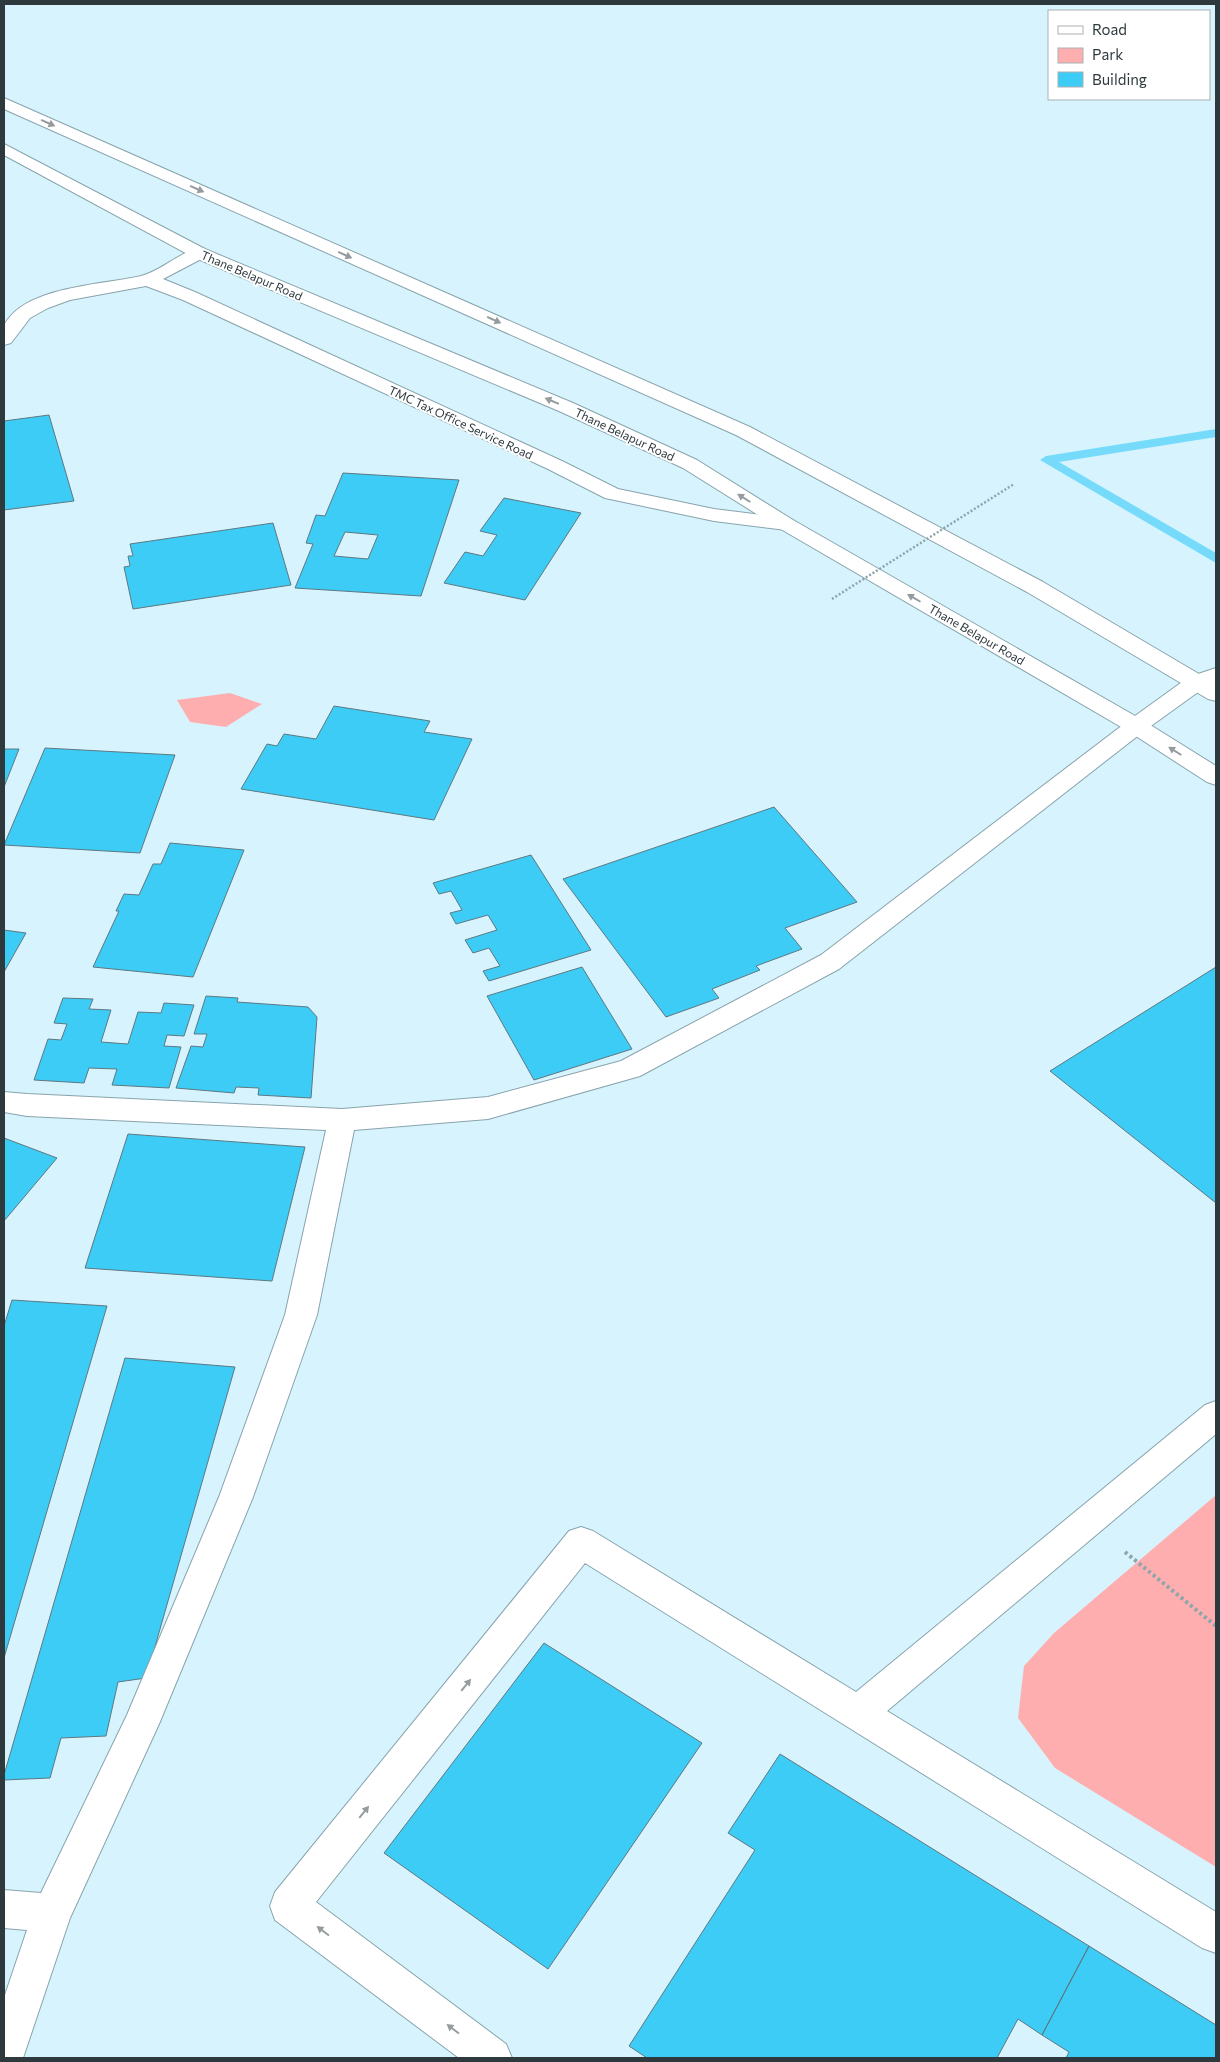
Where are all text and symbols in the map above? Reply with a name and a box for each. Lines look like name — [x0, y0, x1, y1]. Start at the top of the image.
legend — [1048, 10, 1210, 100]
text: Road — [1092, 20, 1127, 38]
text: Park — [1092, 45, 1123, 63]
text: Building — [1092, 70, 1147, 88]
one-way arrow — [41, 119, 55, 127]
one-way arrow — [190, 185, 204, 193]
street label: Thane Belapur Road — [199, 247, 305, 303]
one-way arrow — [338, 251, 352, 259]
one-way arrow — [487, 317, 501, 325]
street label: TMC Tax Office Service Road — [387, 382, 535, 462]
one-way arrow — [545, 397, 559, 405]
street label: Thane Belapur Road — [573, 405, 677, 463]
one-way arrow — [737, 493, 751, 502]
one-way arrow — [907, 594, 921, 603]
street label: Thane Belapur Road — [926, 601, 1028, 667]
one-way arrow — [1168, 746, 1182, 756]
one-way arrow — [461, 1679, 471, 1692]
one-way arrow — [359, 1806, 370, 1819]
one-way arrow — [317, 1926, 330, 1937]
one-way arrow — [446, 2024, 460, 2034]

